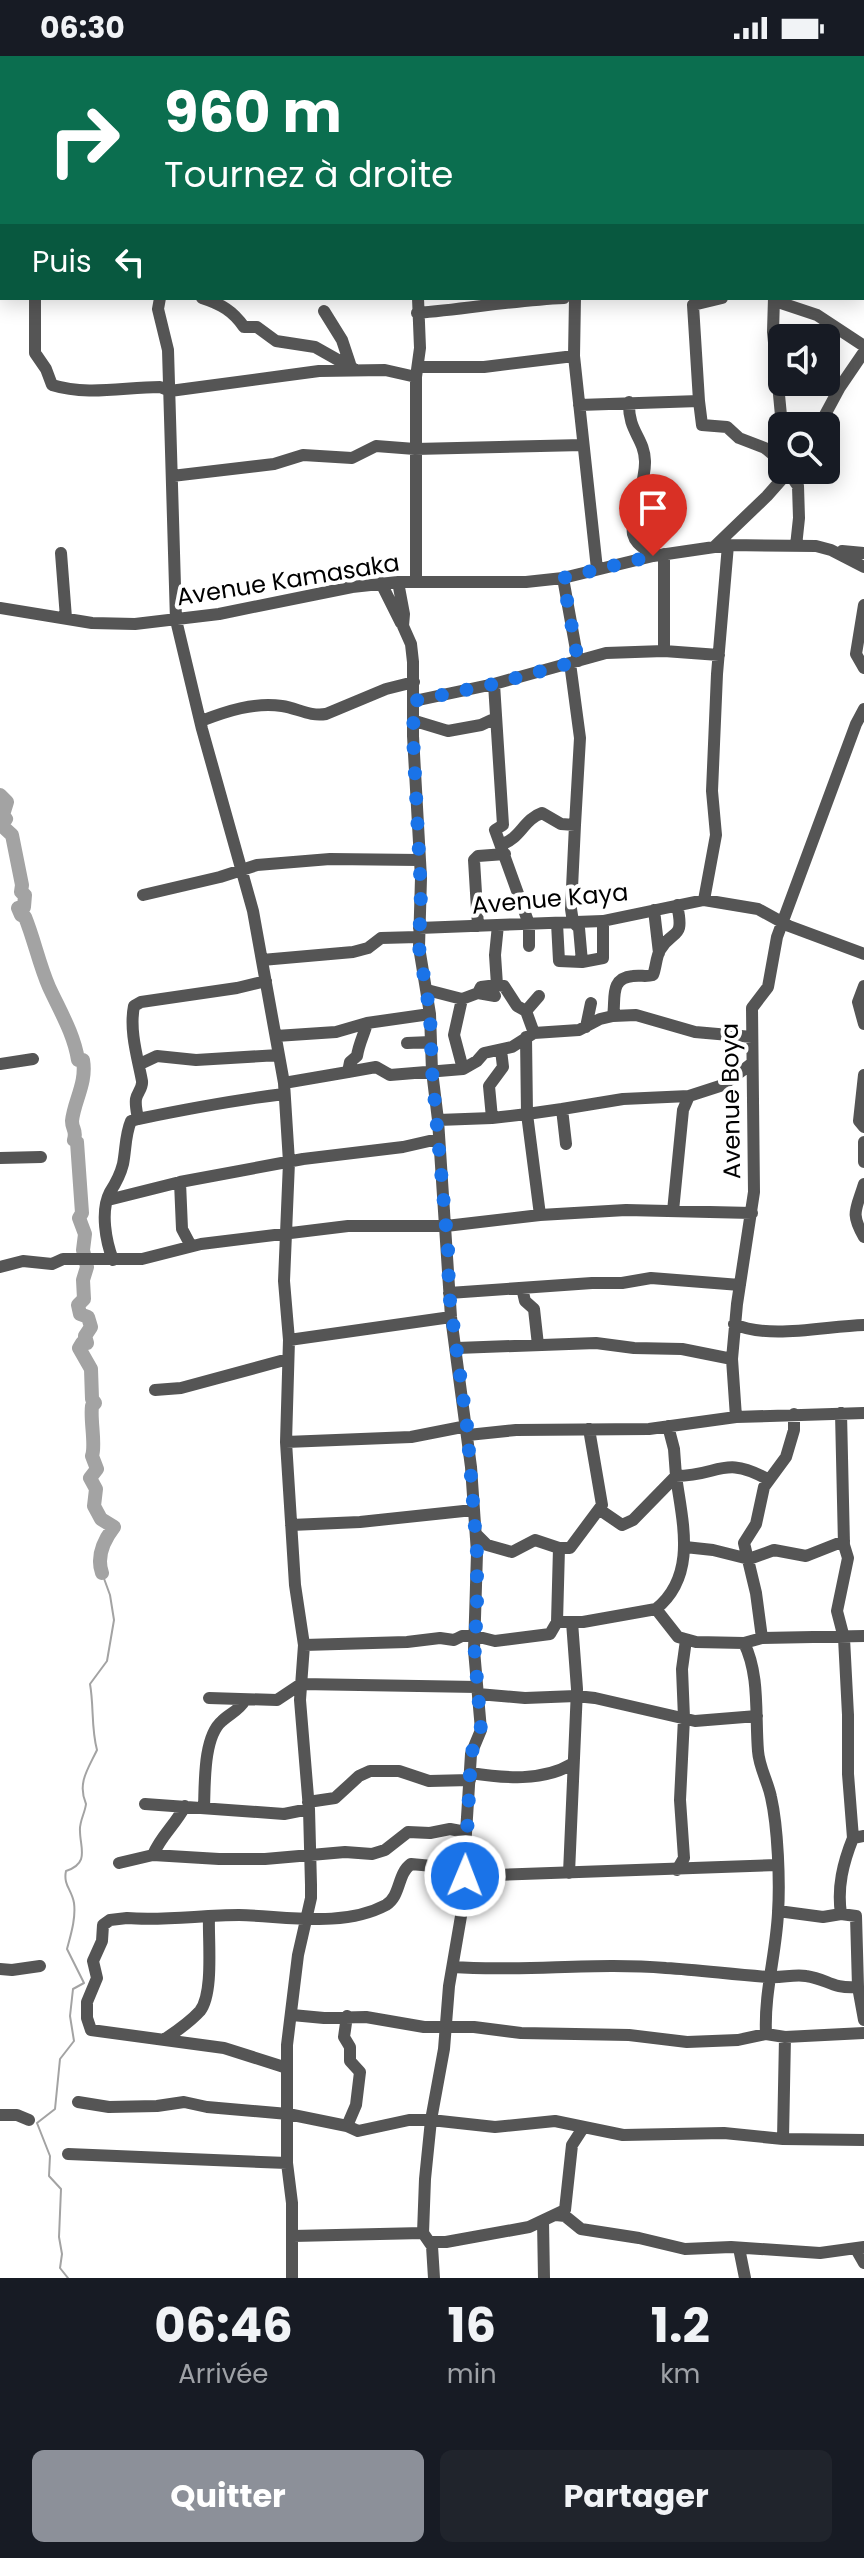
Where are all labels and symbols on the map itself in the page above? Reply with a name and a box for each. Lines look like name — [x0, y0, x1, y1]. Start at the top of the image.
pin — [619, 474, 687, 556]
street label: Avenue Kamasaka — [174, 546, 402, 613]
street label: Avenue Kaya — [470, 875, 630, 922]
street label: Avenue Boya — [713, 1023, 748, 1179]
position arrow — [423, 1834, 507, 1918]

